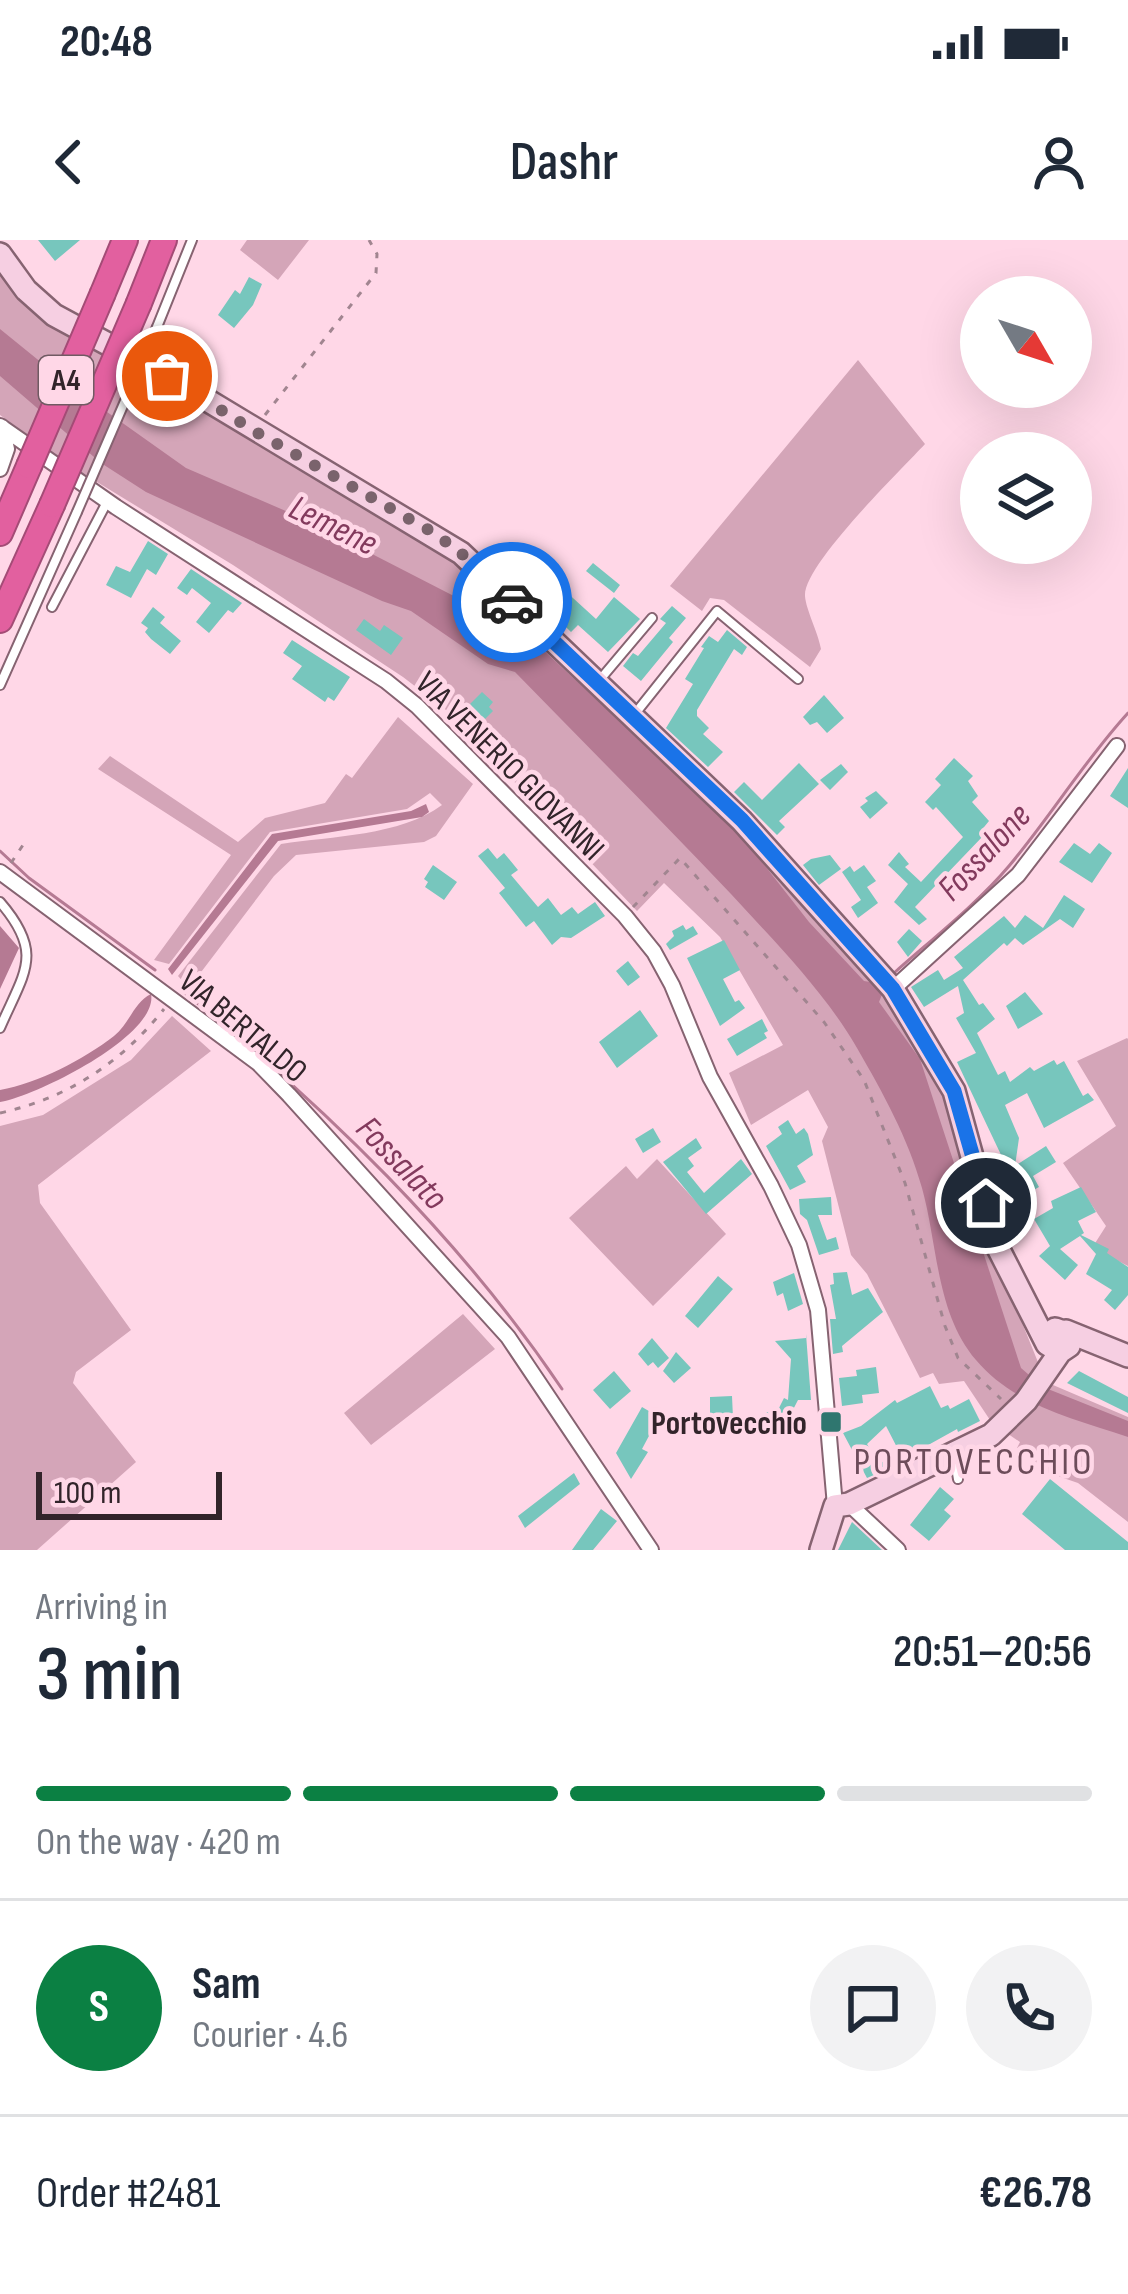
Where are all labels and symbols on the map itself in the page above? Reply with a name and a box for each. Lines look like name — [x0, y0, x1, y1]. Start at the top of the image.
north arrow — [960, 276, 1092, 408]
pin — [116, 325, 218, 427]
road number: A4 — [39, 356, 93, 404]
water label: Lemene — [282, 487, 384, 566]
courier — [452, 542, 572, 662]
street label: VIA VENERIO GIOVANNI — [407, 664, 612, 869]
water label: Fossalone — [929, 795, 1041, 910]
street label: VIA BERTALDO — [171, 961, 315, 1092]
water label: Fossalato — [346, 1108, 456, 1220]
pin — [935, 1152, 1037, 1254]
place label: Portovecchio — [651, 1404, 807, 1444]
marker: Portovecchio — [818, 1409, 844, 1435]
district label: PORTOVECCHIO — [854, 1439, 1094, 1486]
scale bar — [36, 1466, 222, 1519]

